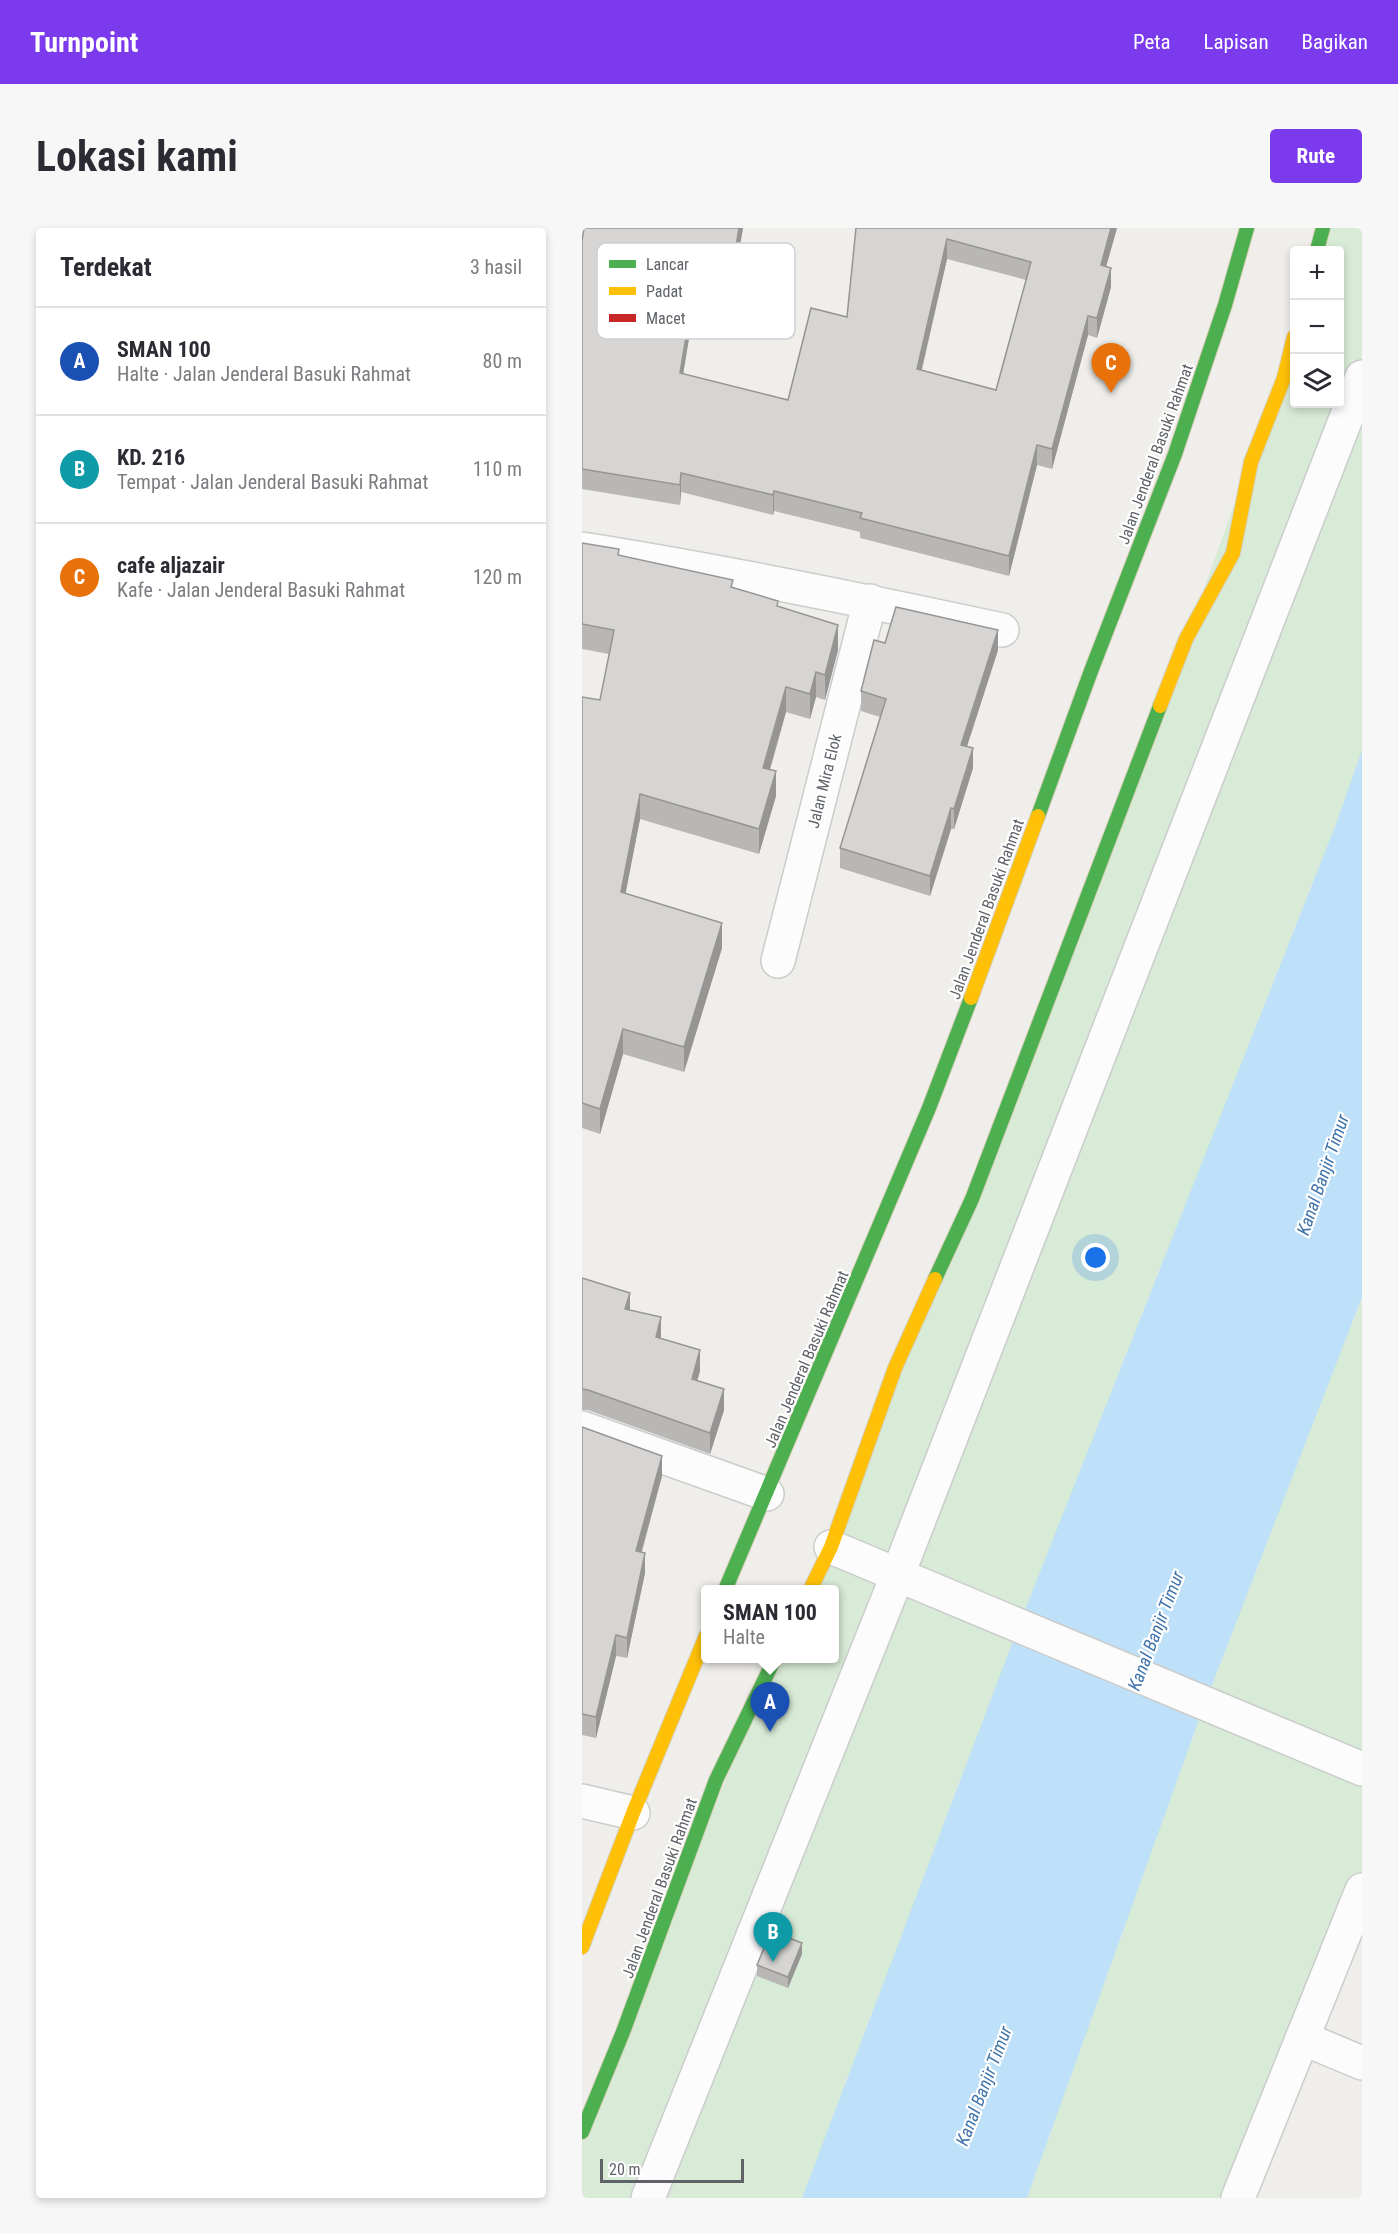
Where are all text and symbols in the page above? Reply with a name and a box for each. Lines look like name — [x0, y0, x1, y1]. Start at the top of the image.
text: Turnpoint — [30, 26, 138, 59]
text: Peta — [1133, 30, 1171, 54]
text: Lapisan — [1204, 30, 1269, 54]
text: Bagikan — [1302, 30, 1368, 54]
button: Rute — [1270, 129, 1362, 183]
text: Lokasi kami — [36, 132, 238, 181]
legend — [597, 243, 795, 339]
map controls — [1290, 246, 1344, 408]
button: + — [1290, 246, 1344, 300]
text: Terdekat — [60, 252, 152, 282]
text: 3 hasil — [470, 255, 522, 279]
text: Lancar — [646, 255, 689, 274]
text: Padat — [646, 282, 683, 301]
button: − — [1290, 300, 1344, 354]
text: Macet — [646, 309, 686, 328]
text: SMAN 100 — [117, 337, 211, 362]
pin: C — [1092, 344, 1130, 393]
text: A — [74, 349, 85, 373]
text: 80 m — [483, 349, 522, 373]
button: layers — [1290, 354, 1344, 408]
street label: Jalan Jenderal Basuki Rahmat — [1114, 361, 1197, 547]
text: Halte · Jalan Jenderal Basuki Rahmat — [117, 362, 411, 386]
text: KD. 216 — [117, 445, 185, 470]
text: B — [74, 457, 85, 481]
text: 110 m — [473, 457, 522, 481]
text: Tempat · Jalan Jenderal Basuki Rahmat — [117, 470, 428, 494]
text: cafe aljazair — [117, 553, 225, 578]
text: C — [74, 565, 85, 589]
text: 120 m — [473, 565, 522, 589]
text: Kafe · Jalan Jenderal Basuki Rahmat — [117, 578, 405, 602]
street label: Jalan Mira Elok — [804, 731, 846, 830]
street label: Jalan Jenderal Basuki Rahmat — [945, 816, 1028, 1002]
water label: Kanal Banjir Timur — [1292, 1111, 1353, 1238]
your location — [1081, 1243, 1110, 1272]
street label: Jalan Jenderal Basuki Rahmat — [761, 1268, 853, 1451]
water label: Kanal Banjir Timur — [1123, 1568, 1188, 1693]
popup — [701, 1585, 839, 1663]
text: SMAN 100 — [723, 1600, 817, 1625]
text: Halte — [723, 1625, 765, 1649]
pin: A — [750, 1682, 789, 1732]
street label: Jalan Jenderal Basuki Rahmat — [618, 1795, 701, 1981]
pin: B — [754, 1912, 792, 1962]
water label: Kanal Banjir Timur — [951, 2023, 1016, 2148]
scale bar — [600, 2156, 744, 2184]
text: 20 m — [609, 2160, 641, 2179]

